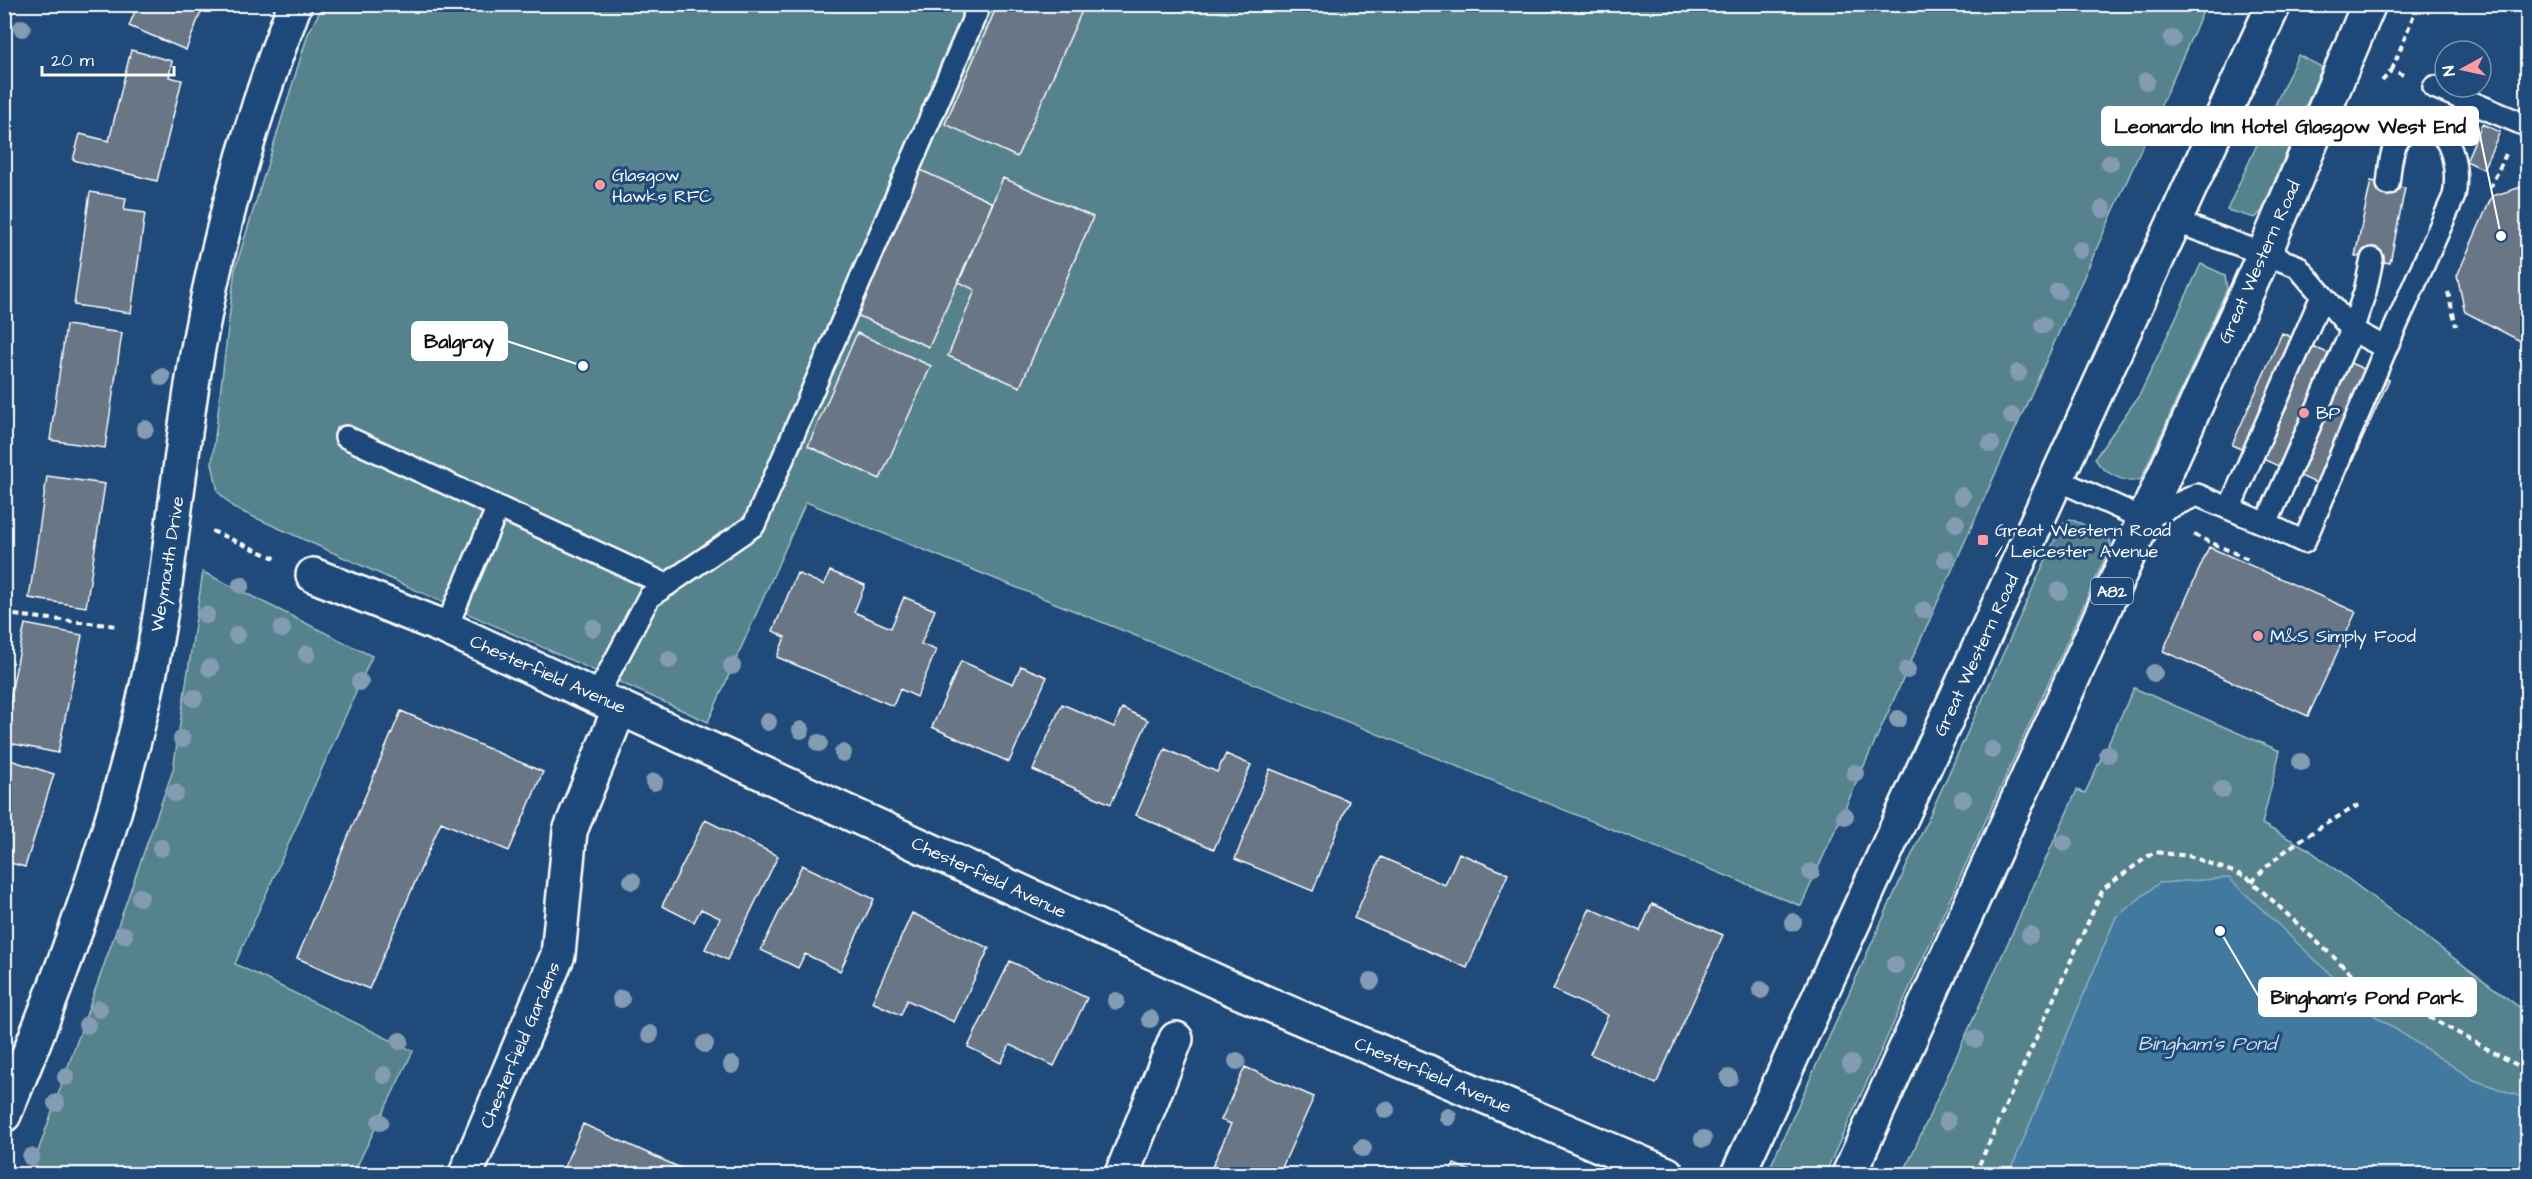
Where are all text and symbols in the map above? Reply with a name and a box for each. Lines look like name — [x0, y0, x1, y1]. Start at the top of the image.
scale bar — [42, 39, 174, 77]
north arrow — [2433, 39, 2493, 99]
text: 20 m — [51, 48, 94, 73]
text: N — [2438, 64, 2461, 77]
callout: Leonardo Inn Hotel Glasgow West End — [2102, 107, 2478, 145]
text: Leonardo Inn Hotel Glasgow West End — [2114, 113, 2467, 142]
place label: Glasgow Hawks RFC — [612, 163, 712, 209]
street label: Great Western Road — [2212, 177, 2307, 348]
marker: Glasgow Hawks RFC — [593, 178, 607, 192]
callout: Balgray — [412, 322, 507, 360]
text: Balgray — [424, 328, 494, 357]
place label: BP — [2316, 401, 2341, 426]
marker: BP — [2297, 406, 2311, 420]
street label: Weymouth Drive — [144, 494, 192, 634]
place label: Great Western Road / Leicester Avenue — [1995, 518, 2171, 564]
marker: Great Western Road / Leicester Avenue — [1976, 533, 1990, 547]
street label: Great Western Road — [1928, 570, 2025, 740]
road number: A82 — [2091, 578, 2133, 604]
place label: M&S Simply Food — [2270, 624, 2416, 650]
street label: Chesterfield Avenue — [466, 629, 630, 720]
marker: M&S Simply Food — [2251, 629, 2265, 643]
street label: Chesterfield Avenue — [907, 831, 1071, 924]
street label: Chesterfield Gardens — [474, 958, 567, 1132]
callout: Bingham's Pond Park — [2259, 978, 2476, 1016]
text: Bingham's Pond Park — [2270, 984, 2464, 1013]
water label: Bingham's Pond — [2138, 1030, 2280, 1059]
street label: Chesterfield Avenue — [1350, 1031, 1515, 1120]

